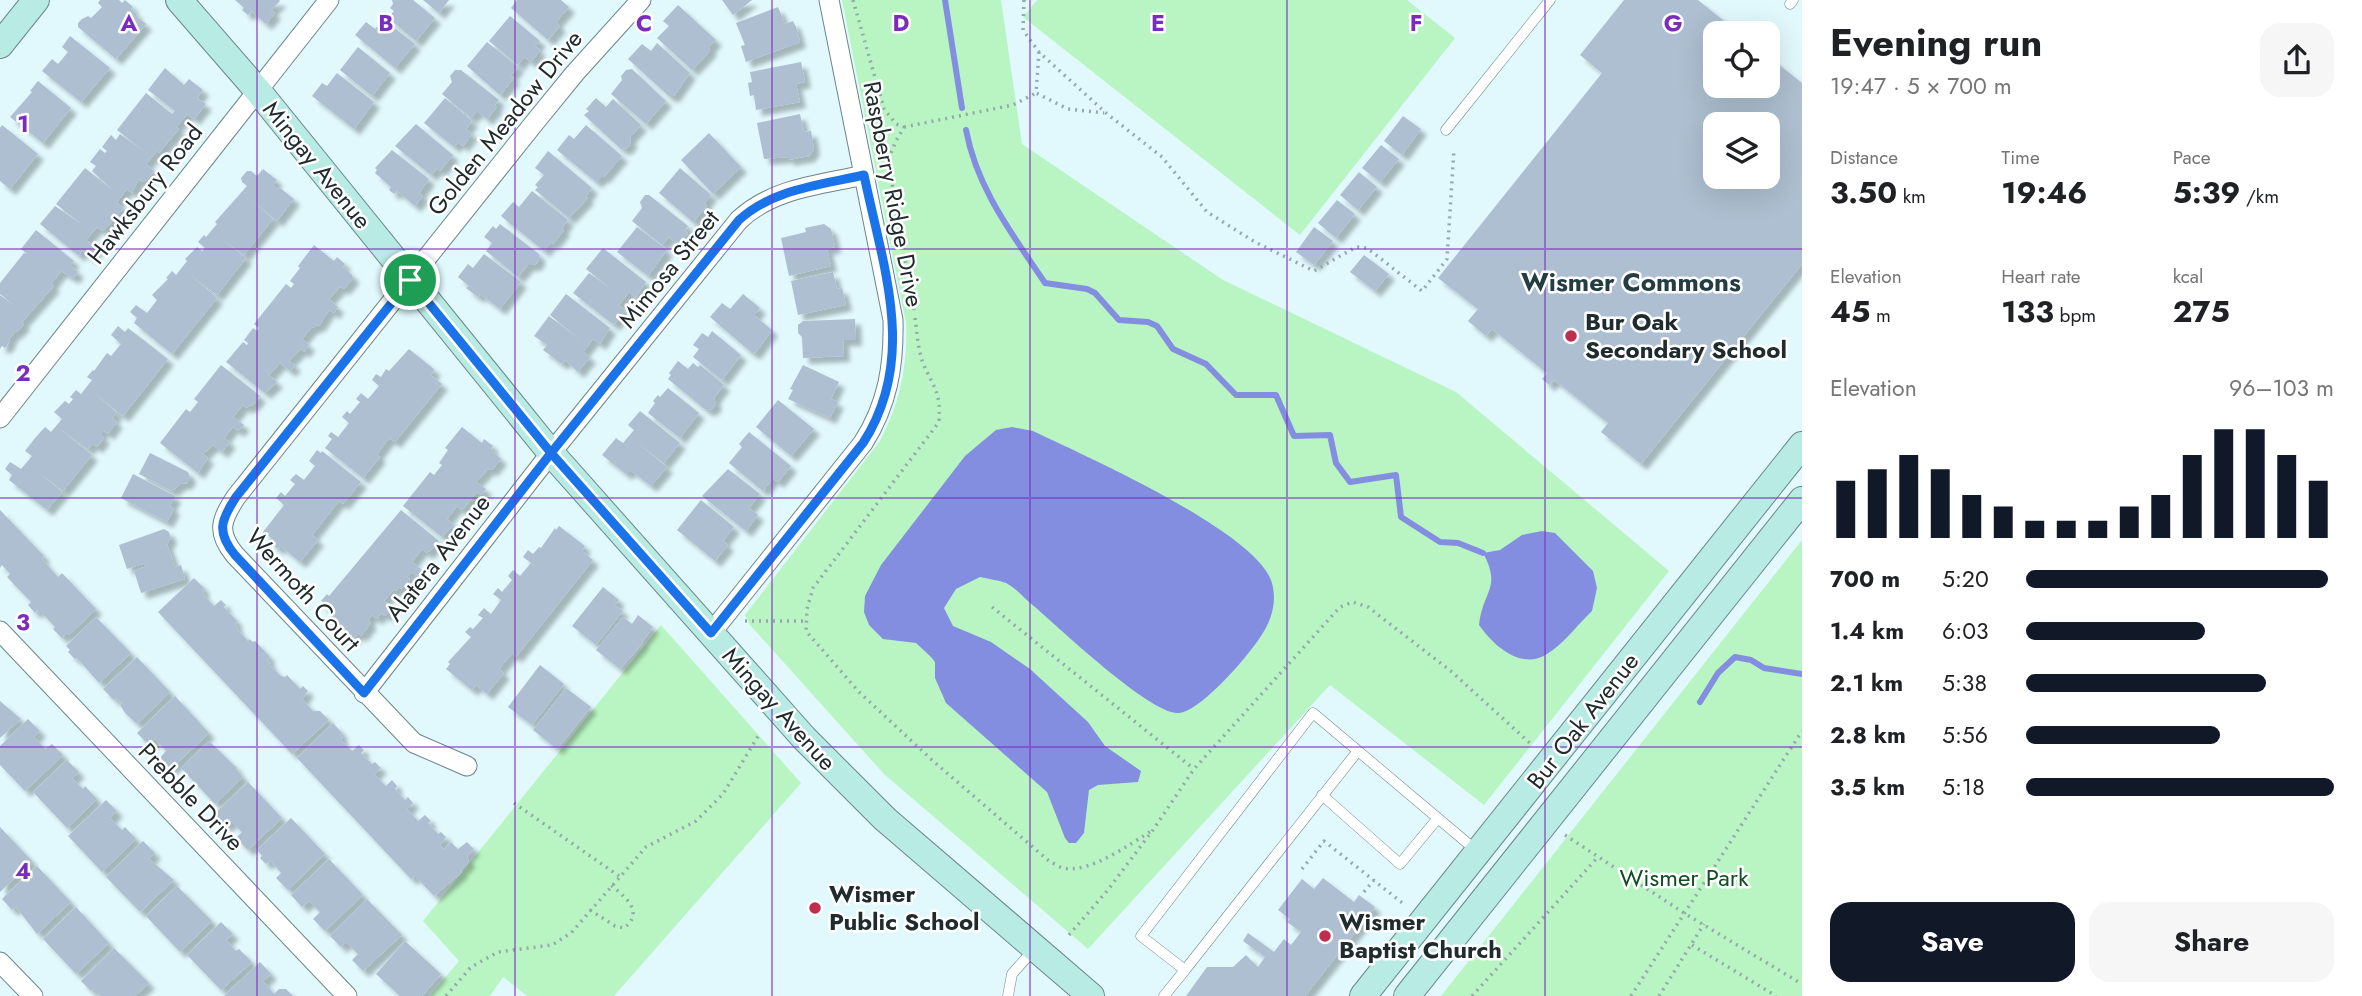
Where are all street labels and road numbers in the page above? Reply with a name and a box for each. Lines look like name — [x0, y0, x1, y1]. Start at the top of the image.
street label: Golden Meadow Drive — [419, 22, 590, 223]
street label: Raspberry Ridge Drive — [854, 78, 933, 310]
street label: Mingay Avenue — [255, 93, 380, 236]
street label: Hawksbury Road — [79, 116, 211, 271]
street label: Mimosa Street — [610, 202, 727, 335]
street label: Alatera Avenue — [377, 487, 498, 629]
street label: Wermoth Court — [238, 520, 369, 660]
street label: Mingay Avenue — [714, 639, 845, 778]
street label: Bur Oak Avenue — [1518, 645, 1647, 796]
street label: Prebble Drive — [131, 735, 252, 859]

